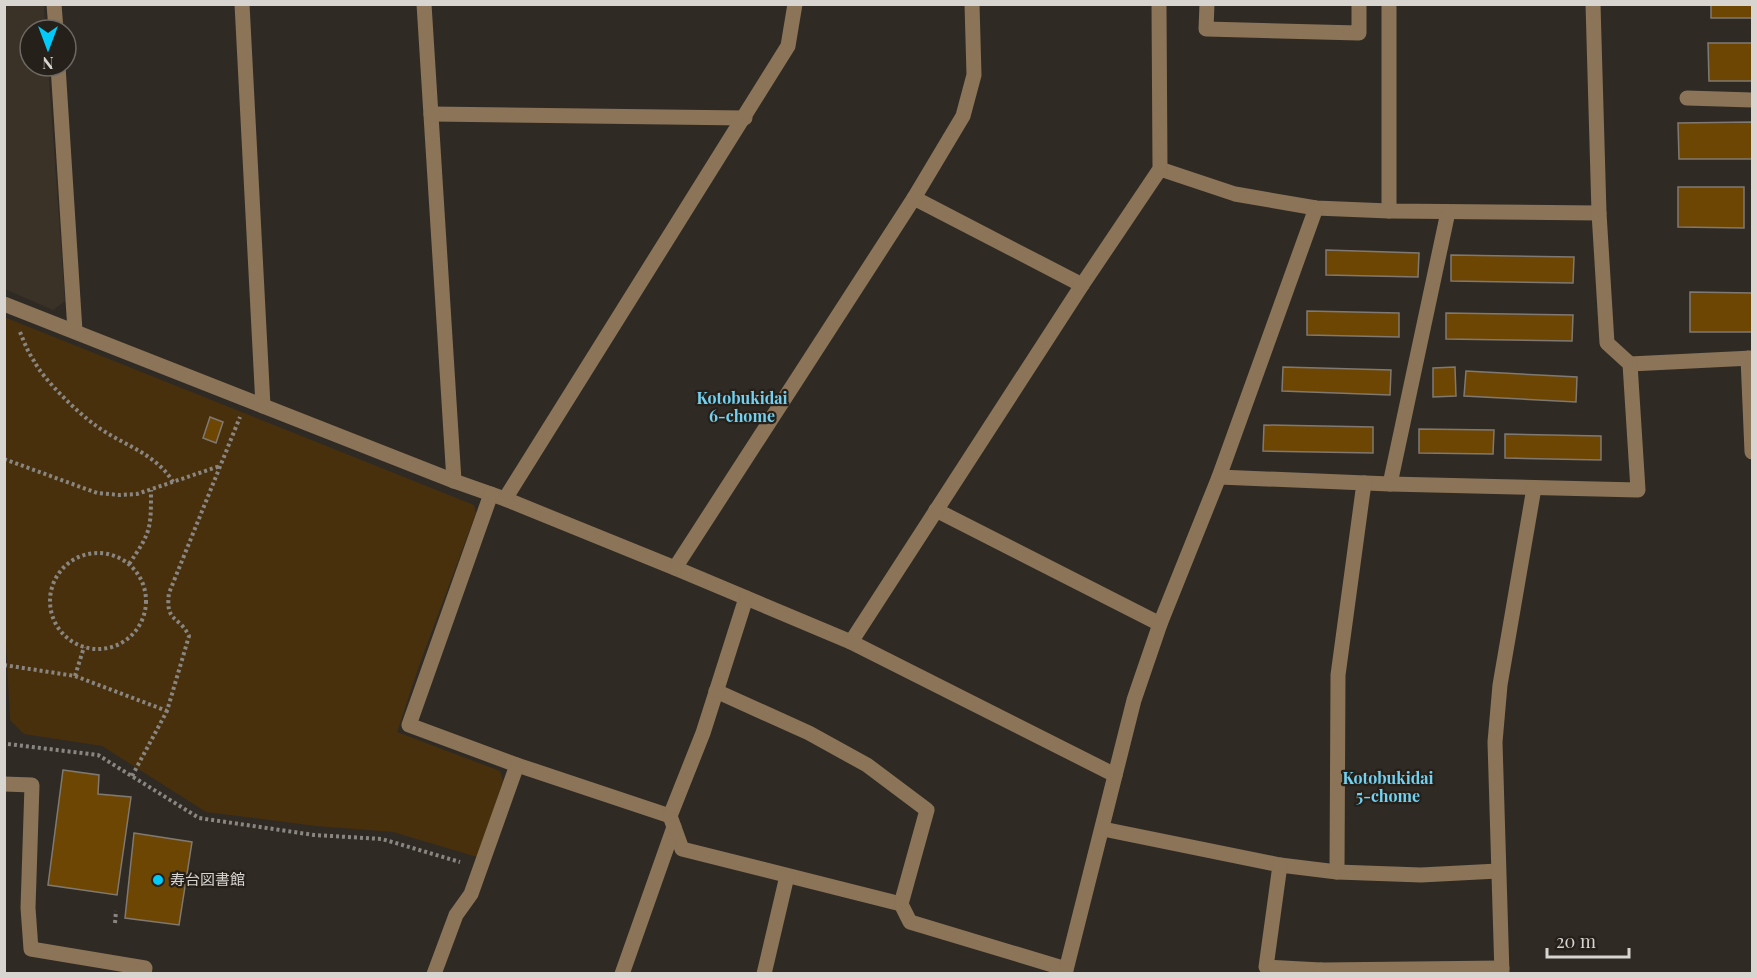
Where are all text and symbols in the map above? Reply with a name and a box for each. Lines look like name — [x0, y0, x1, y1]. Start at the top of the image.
north arrow — [18, 18, 78, 78]
text: N — [42, 53, 54, 74]
district label: Kotobukidai 6-chome — [696, 387, 788, 426]
district label: Kotobukidai 5-chome — [1342, 767, 1434, 806]
place label: 寿台図書館 — [170, 869, 245, 889]
marker: 寿台図書館 — [151, 873, 165, 887]
scale bar — [1547, 921, 1630, 959]
text: 20 m — [1556, 929, 1596, 953]

